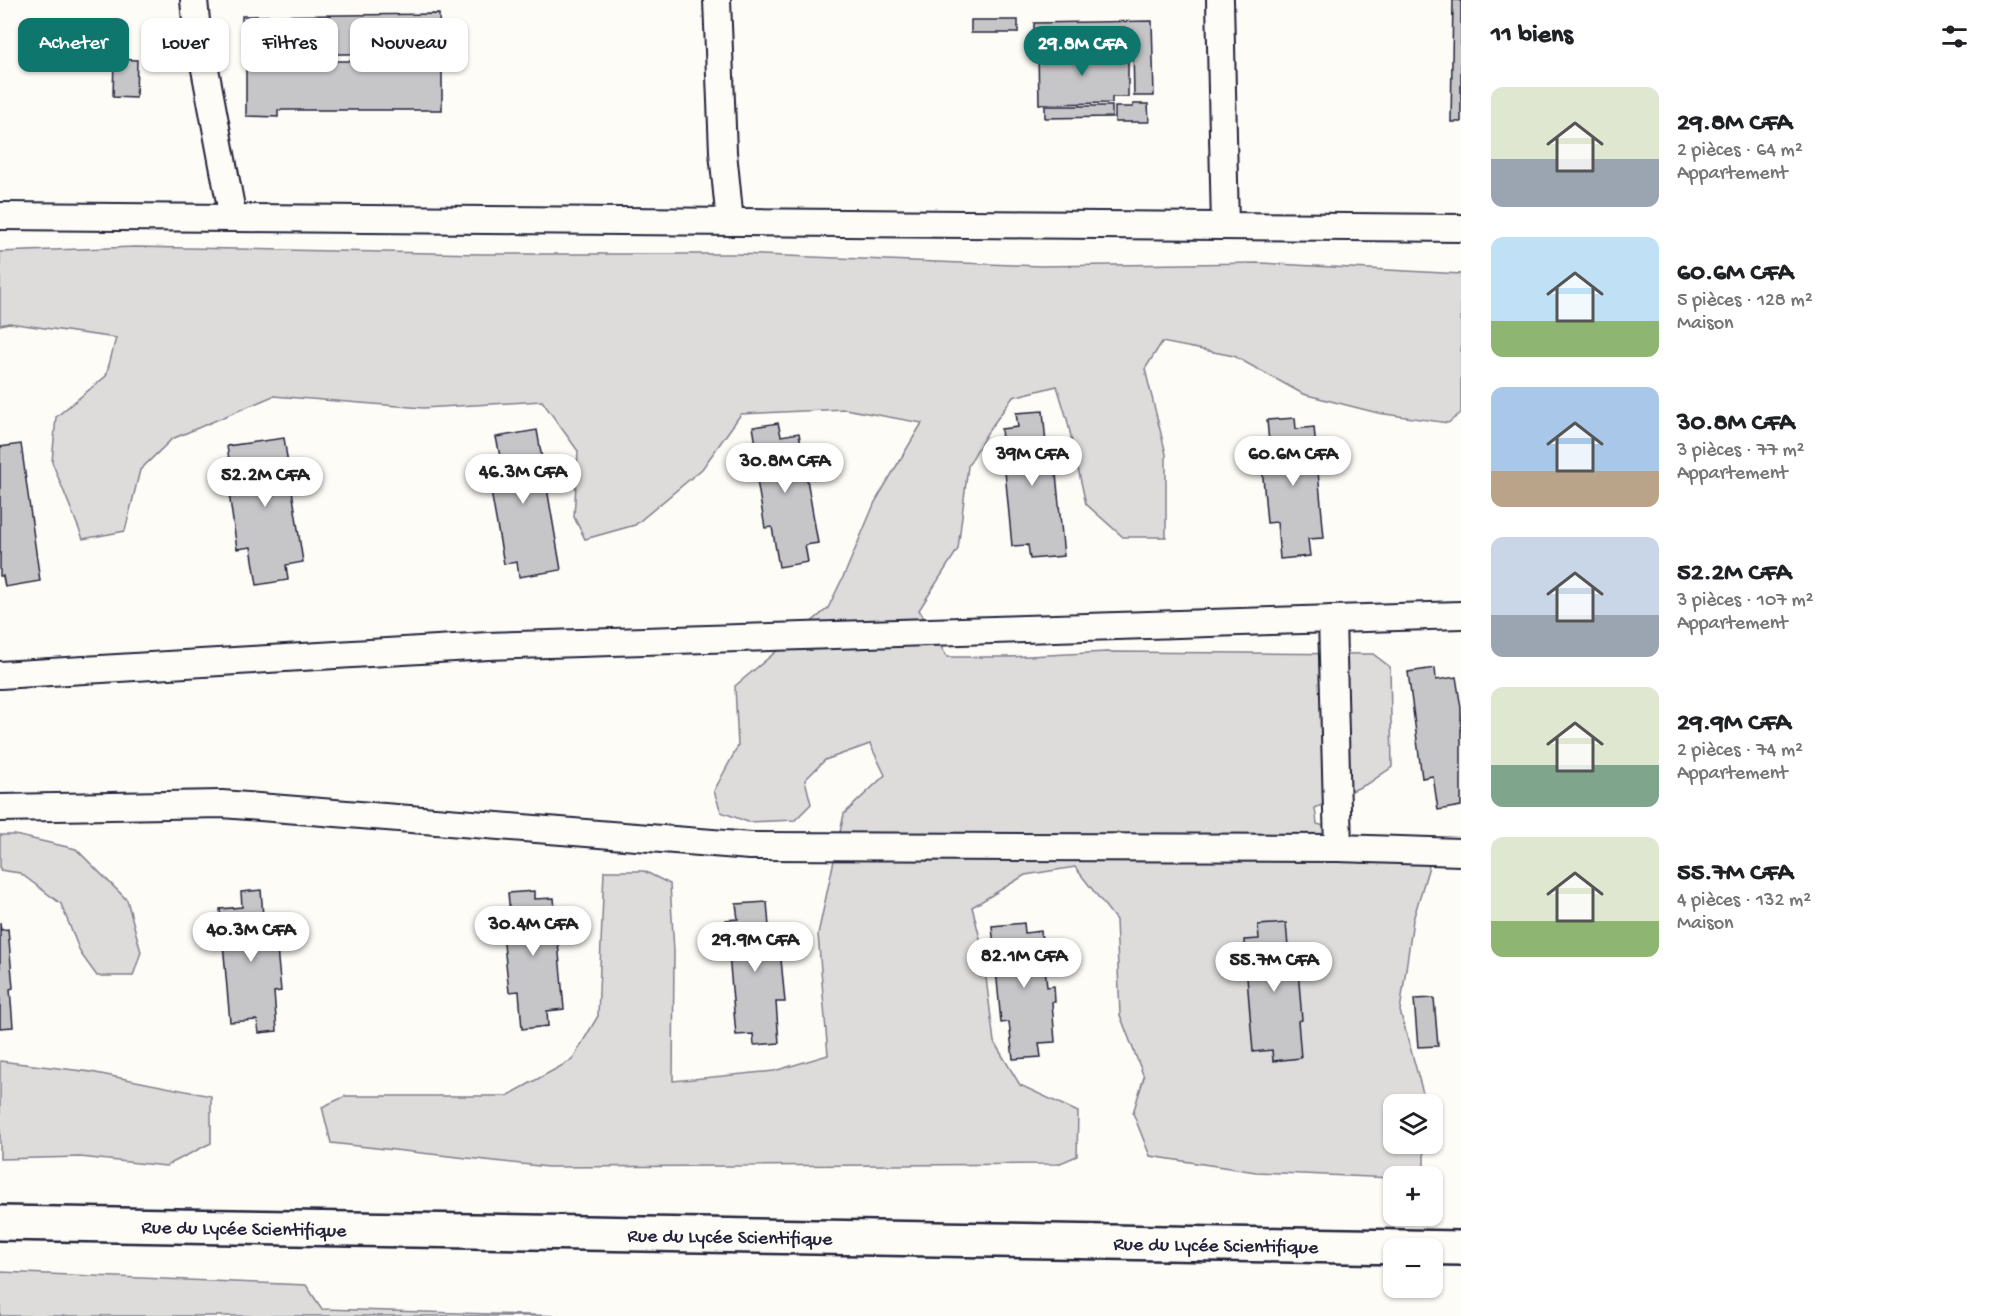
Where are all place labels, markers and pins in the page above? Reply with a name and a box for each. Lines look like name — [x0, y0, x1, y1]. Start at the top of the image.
pin: 29.8M CFA — [1013, 26, 1151, 77]
pin: 39M CFA — [977, 436, 1087, 487]
pin: 60.6M CFA — [1224, 436, 1362, 487]
pin: 30.8M CFA — [716, 443, 854, 494]
pin: 46.3M CFA — [454, 454, 592, 505]
pin: 52.2M CFA — [196, 457, 334, 508]
pin: 30.4M CFA — [464, 906, 602, 957]
pin: 40.3M CFA — [182, 912, 320, 963]
pin: 29.9M CFA — [686, 922, 824, 973]
pin: 82.1M CFA — [955, 938, 1093, 989]
pin: 55.7M CFA — [1205, 942, 1343, 993]

